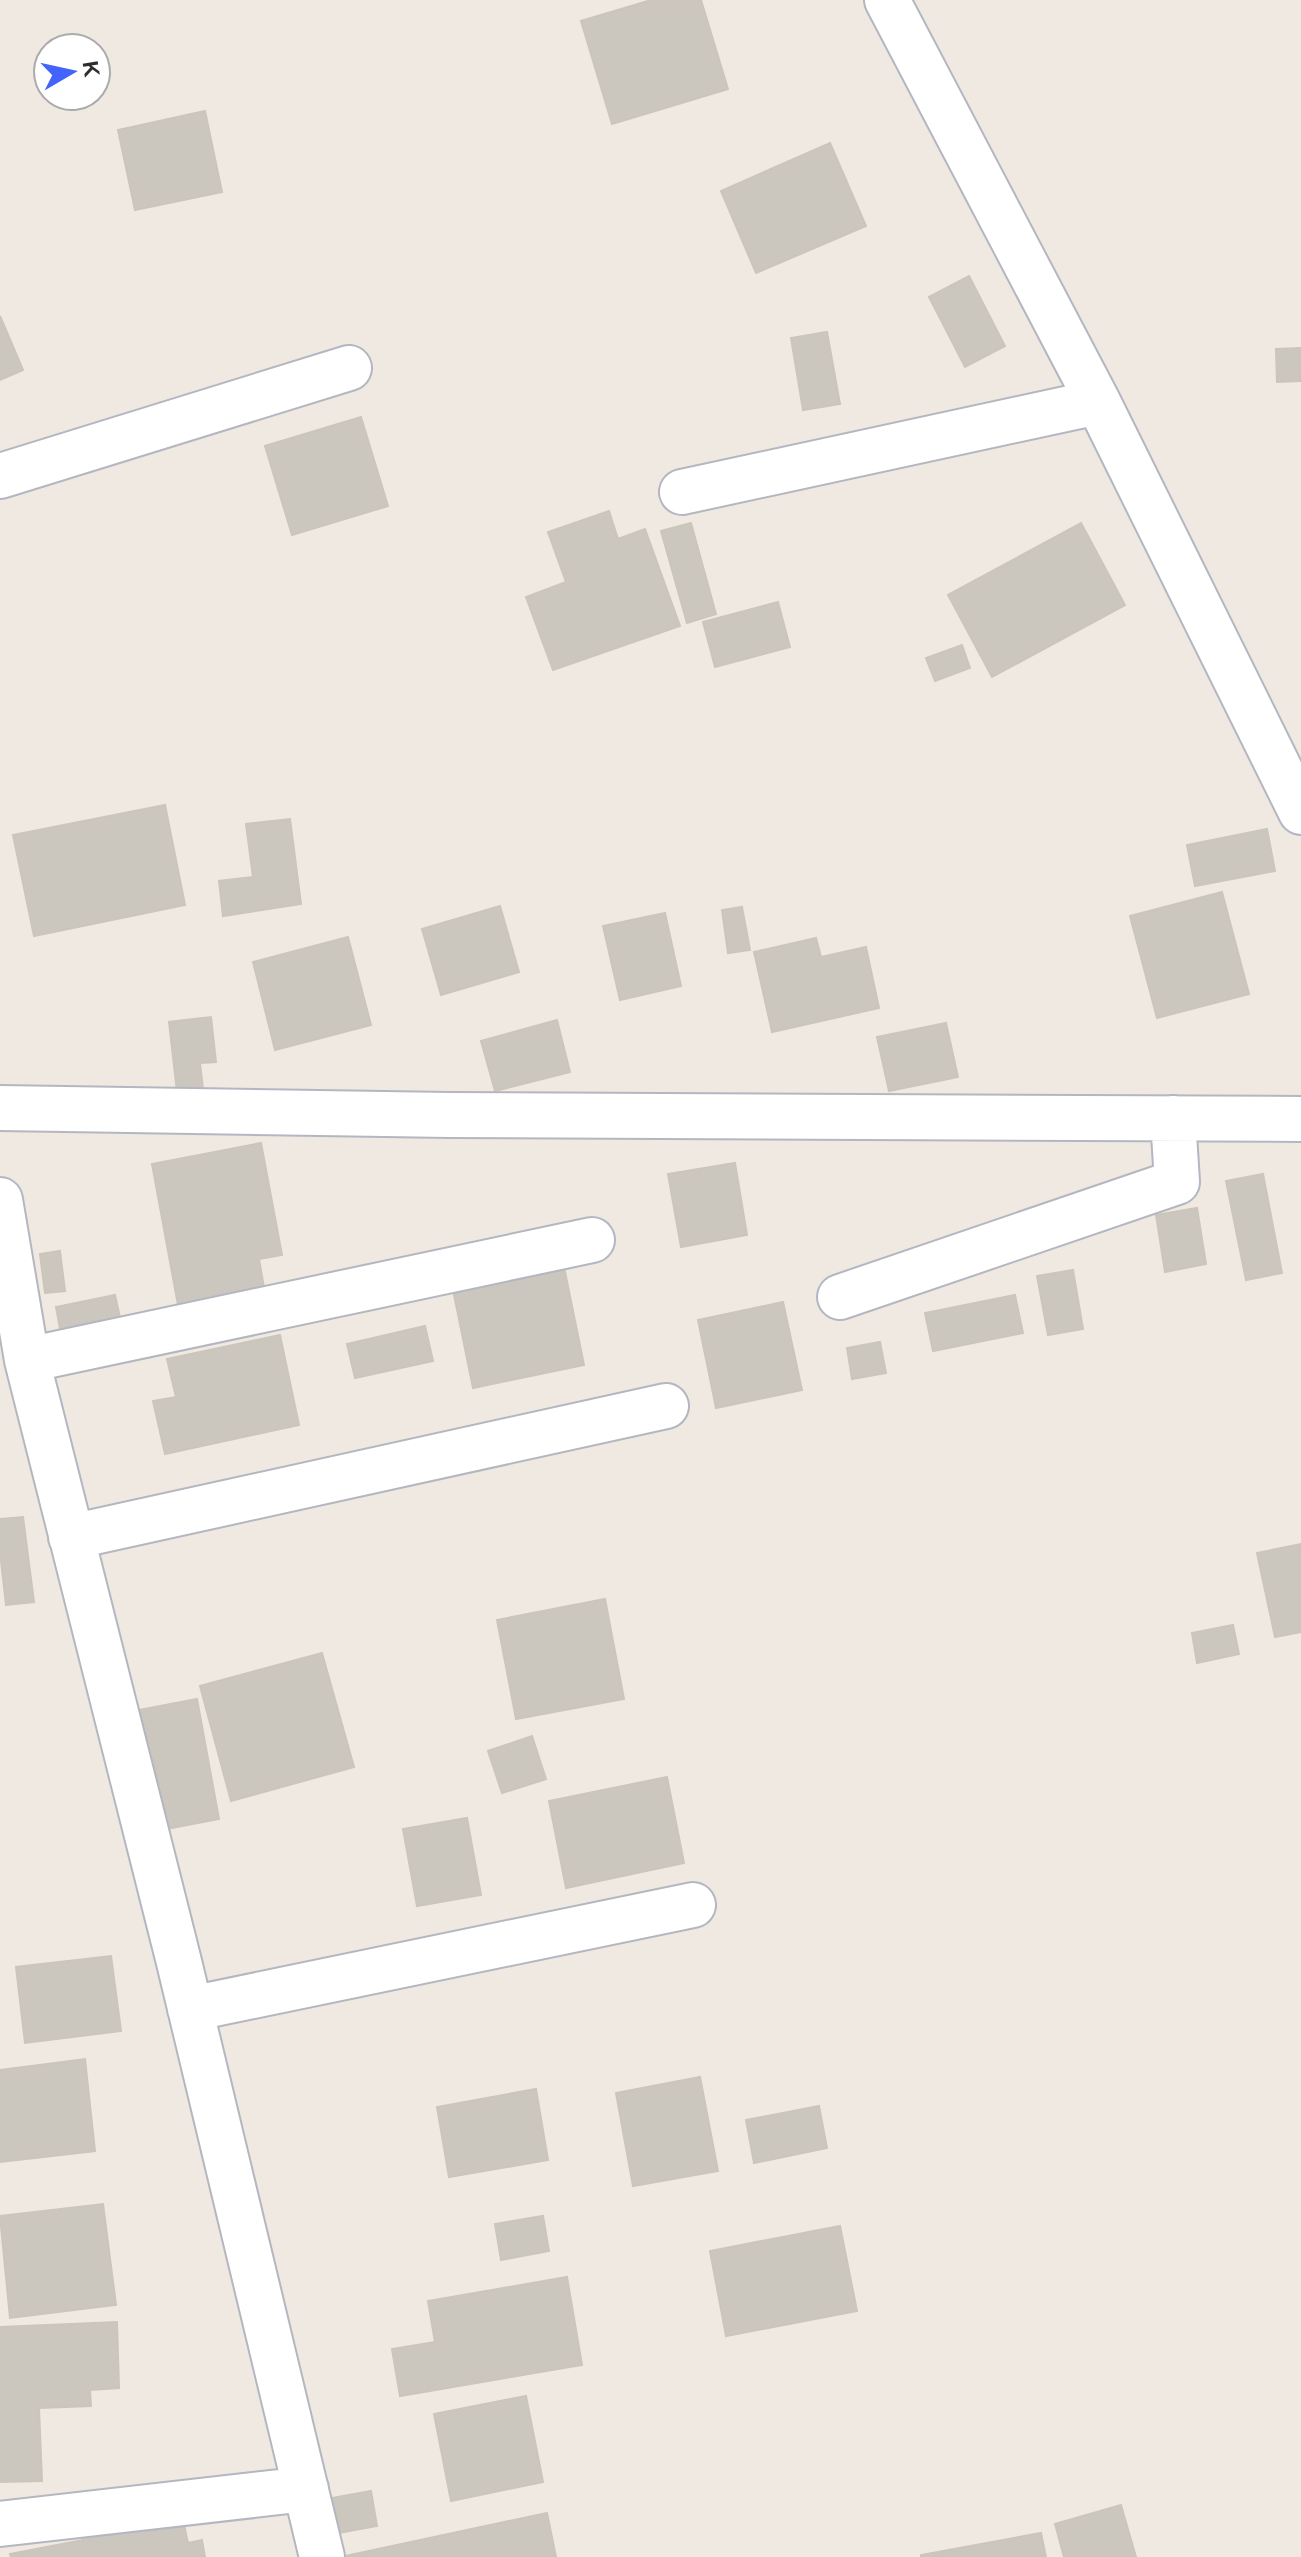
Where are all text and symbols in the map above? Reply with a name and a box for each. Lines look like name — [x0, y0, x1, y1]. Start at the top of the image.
north arrow — [32, 32, 112, 112]
text: K — [78, 59, 105, 79]

